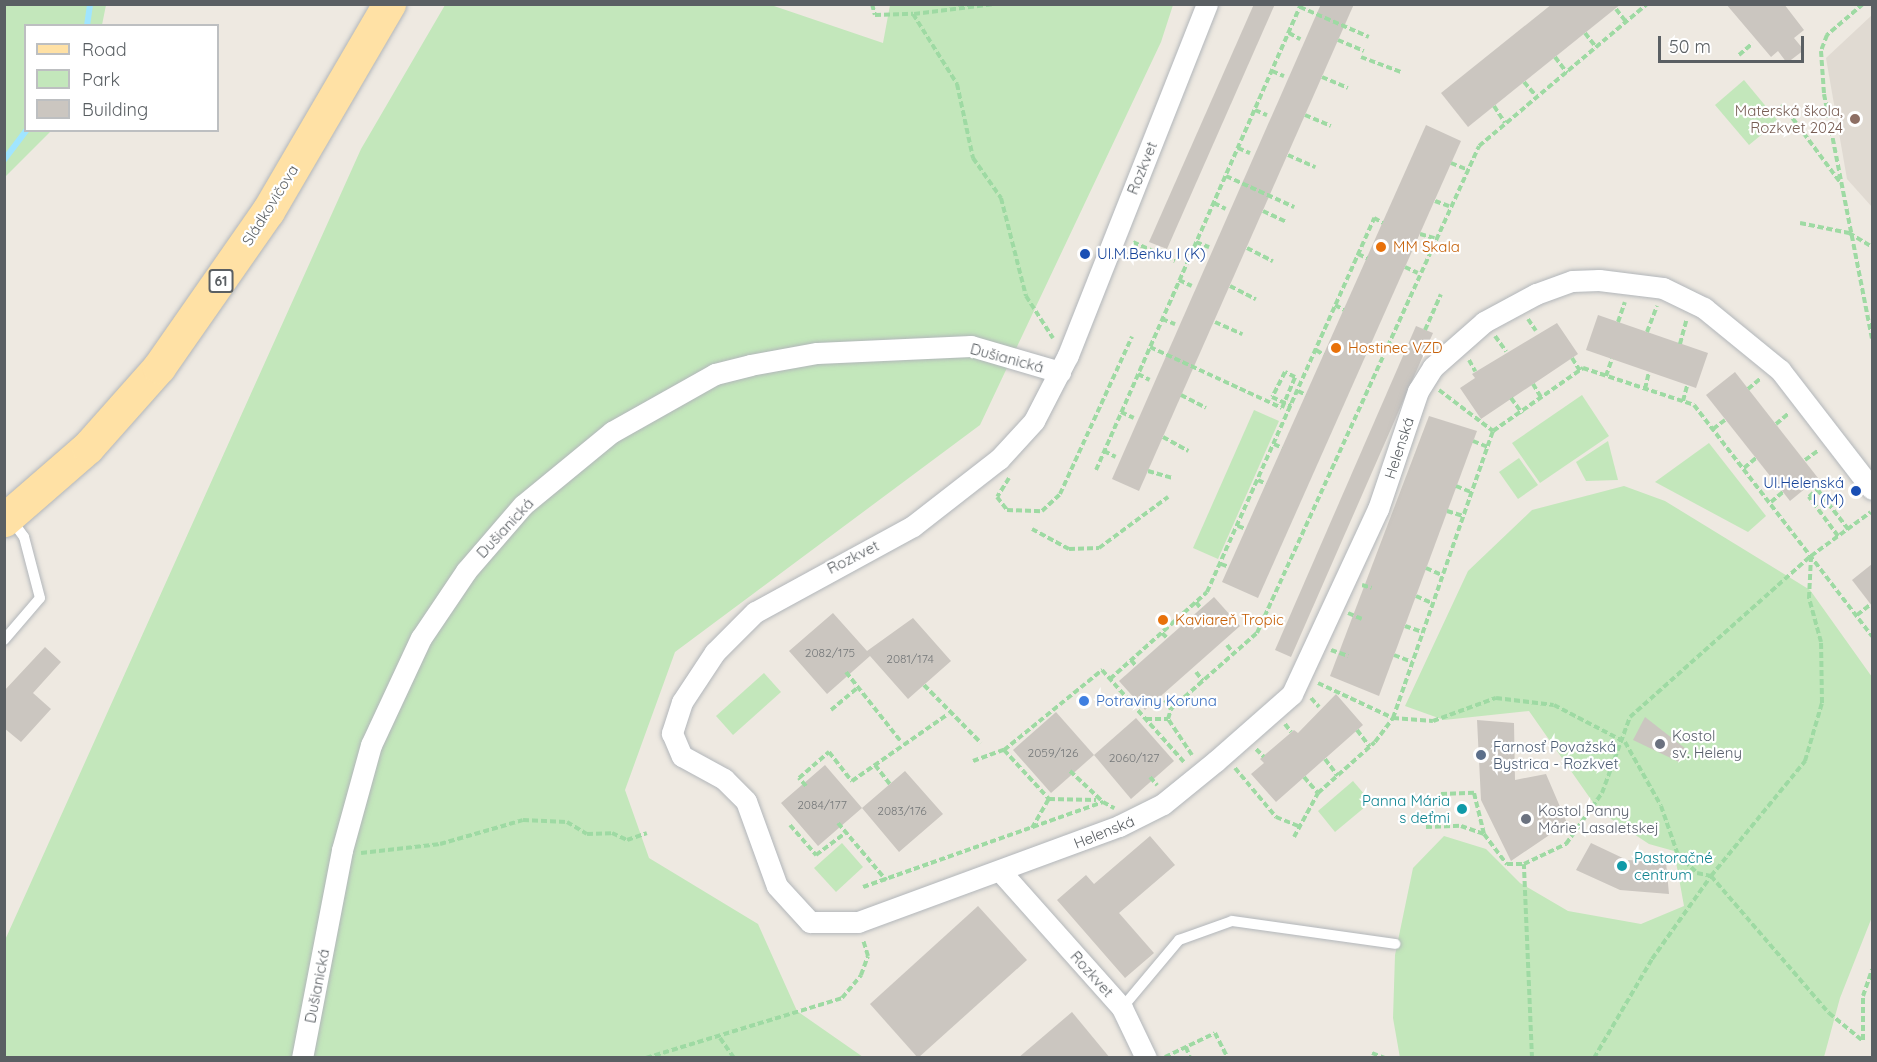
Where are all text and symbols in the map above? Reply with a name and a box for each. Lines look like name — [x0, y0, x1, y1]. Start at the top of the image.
legend — [24, 24, 219, 132]
scale bar — [1661, 24, 1806, 62]
text: 50 m — [1669, 35, 1711, 58]
text: Road — [82, 38, 127, 61]
text: Park — [82, 68, 120, 91]
text: Building — [82, 98, 148, 121]
place label: Materská škola, Rozkvet 2024 — [1735, 101, 1843, 136]
marker: Materská škola, Rozkvet 2024 — [1848, 112, 1862, 126]
street label: Rozkvet — [1123, 139, 1161, 197]
street label: Sládkovičova — [238, 161, 302, 249]
place label: MM Skala — [1393, 238, 1460, 256]
marker: MM Skala — [1374, 240, 1388, 254]
place label: Ul.M.Benku I (K) — [1097, 245, 1206, 263]
marker: Ul.M.Benku I (K) — [1078, 247, 1092, 261]
road number: 61 — [208, 270, 234, 292]
place label: Hostinec VZD — [1348, 339, 1443, 357]
street label: Dušianická — [968, 340, 1046, 376]
marker: Hostinec VZD — [1329, 341, 1343, 355]
street label: Helenská — [1381, 415, 1417, 481]
place label: Ul.Helenská I (M) — [1763, 473, 1844, 508]
marker: Ul.Helenská I (M) — [1849, 484, 1863, 498]
street label: Dušianická — [473, 494, 537, 562]
street label: Rozkvet — [824, 536, 882, 578]
place label: Kaviareň Tropic — [1175, 611, 1284, 629]
marker: Kaviareň Tropic — [1156, 613, 1170, 627]
house number: 2082/175 — [805, 646, 855, 660]
house number: 2081/174 — [886, 652, 934, 666]
place label: Potraviny Koruna — [1096, 692, 1217, 710]
marker: Potraviny Koruna — [1077, 694, 1091, 708]
place label: Kostol sv. Heleny — [1672, 726, 1742, 761]
place label: Farnosť Považská Bystrica - Rozkvet — [1493, 737, 1619, 772]
marker: Kostol sv. Heleny — [1653, 737, 1667, 751]
house number: 2059/126 — [1028, 746, 1078, 760]
marker: Farnosť Považská Bystrica - Rozkvet — [1474, 748, 1488, 762]
house number: 2060/127 — [1109, 751, 1159, 765]
place label: Panna Mária s deťmi — [1362, 791, 1450, 826]
house number: 2084/177 — [797, 798, 847, 812]
place label: Kostol Panny Márie Lasaletskej — [1538, 801, 1659, 836]
marker: Panna Mária s deťmi — [1455, 802, 1469, 816]
house number: 2083/176 — [877, 804, 927, 818]
street label: Helenská — [1071, 812, 1137, 852]
marker: Kostol Panny Márie Lasaletskej — [1519, 812, 1533, 826]
place label: Pastoračné centrum — [1634, 848, 1713, 883]
marker: Pastoračné centrum — [1615, 859, 1629, 873]
street label: Dušianická — [301, 947, 333, 1025]
street label: Rozkvet — [1067, 947, 1117, 1001]

